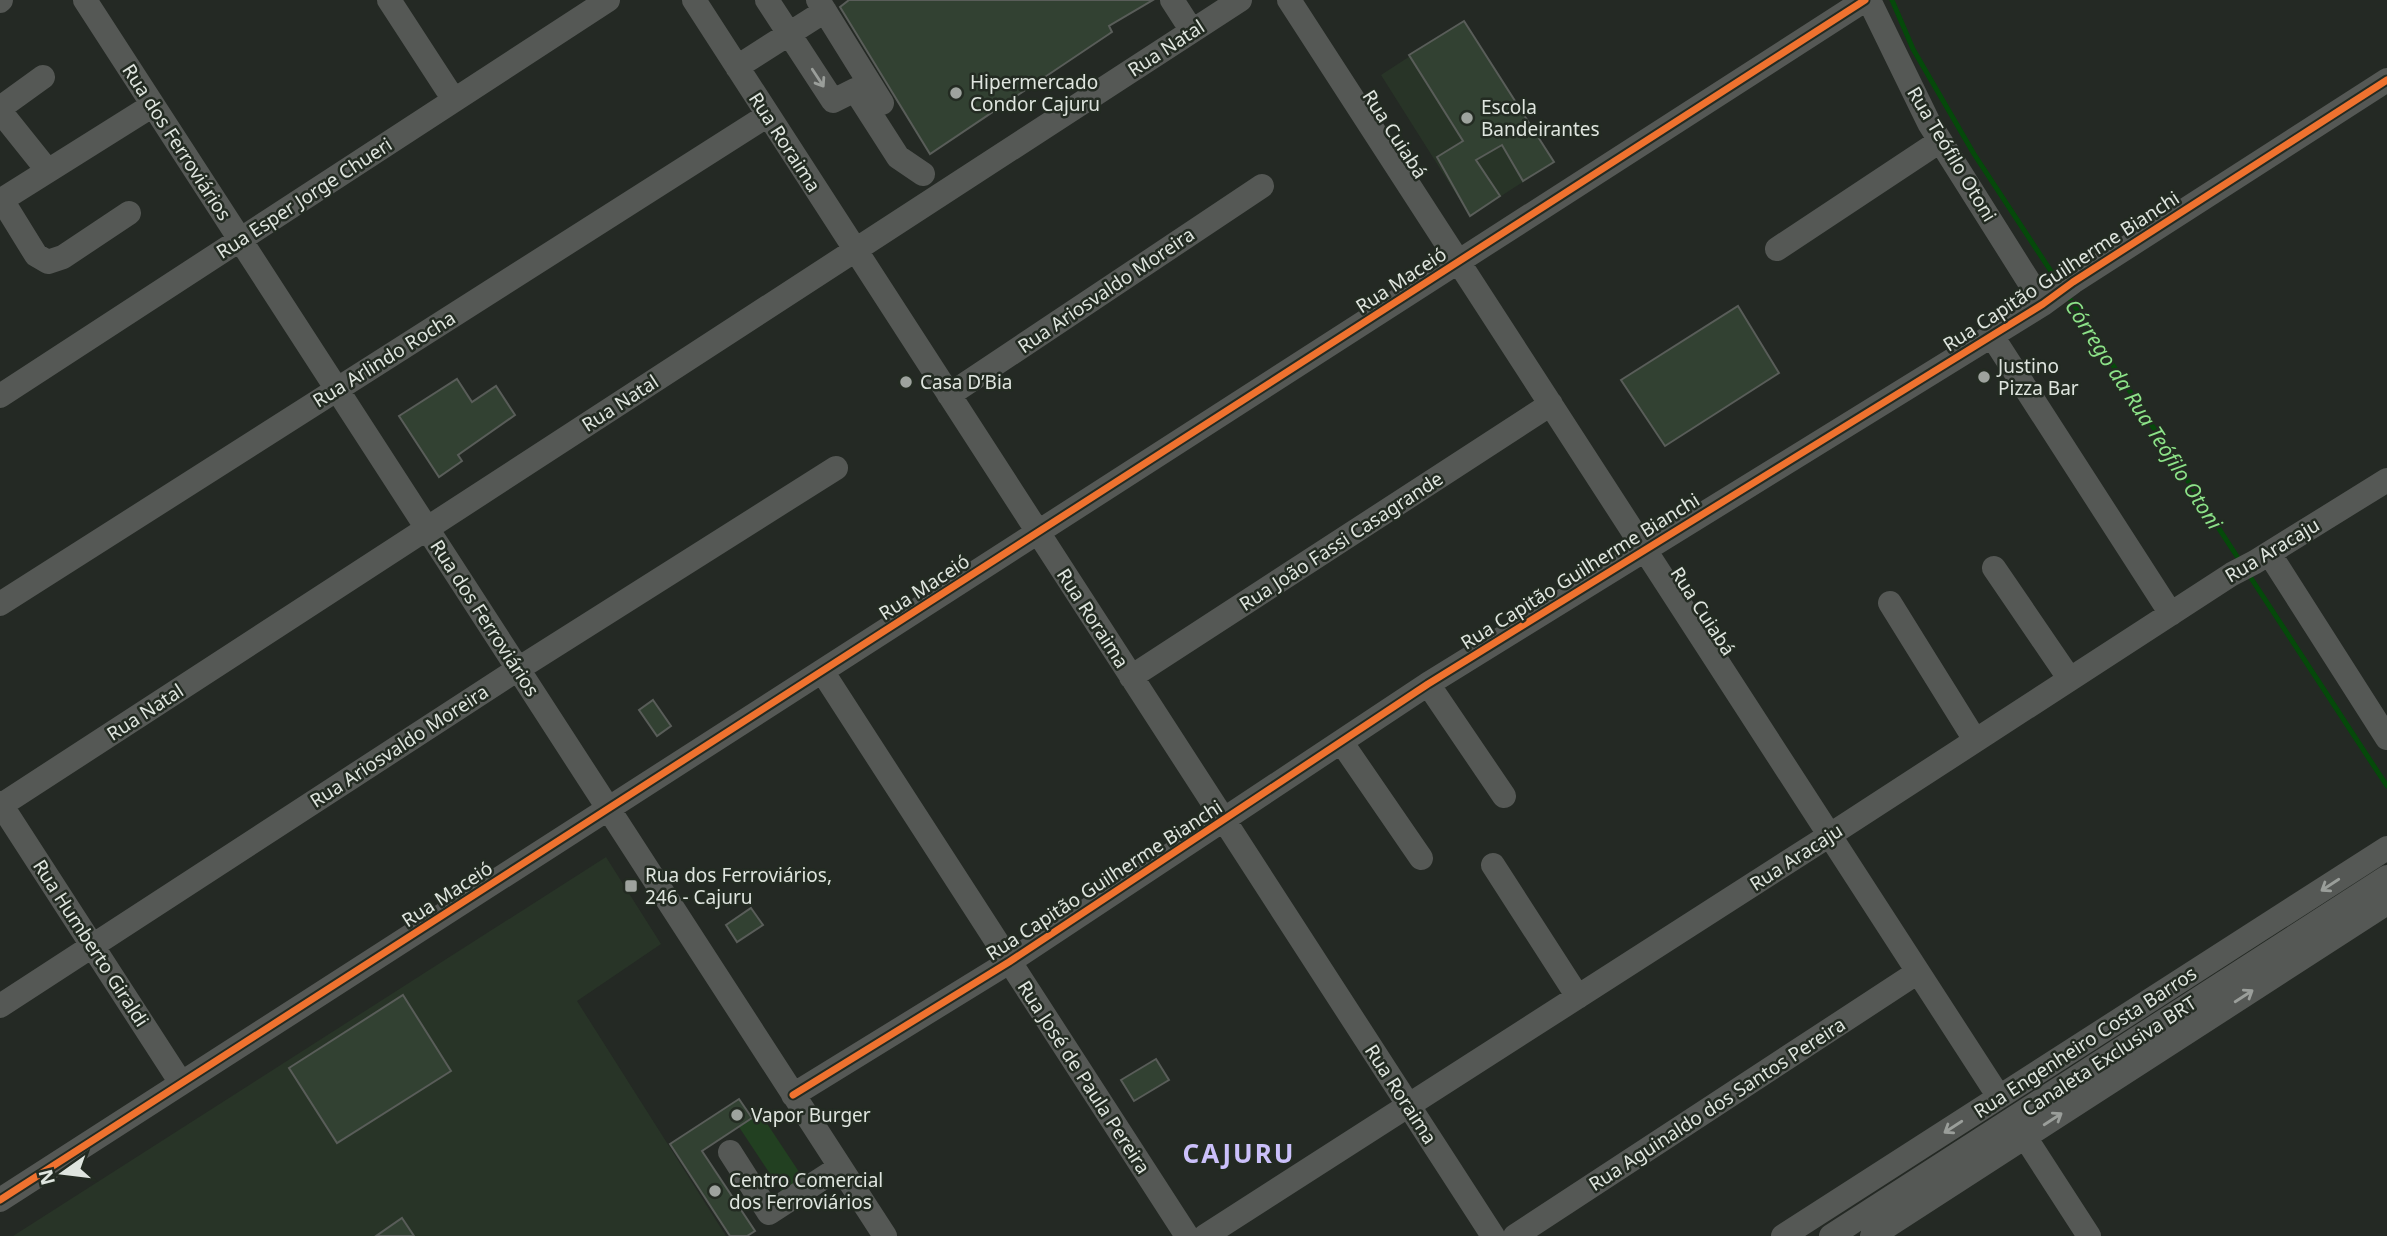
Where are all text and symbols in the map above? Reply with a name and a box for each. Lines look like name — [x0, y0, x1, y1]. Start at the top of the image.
street label: Rua Natal — [1123, 13, 1209, 83]
street label: Rua dos Ferroviários — [117, 59, 237, 225]
one-way arrow — [812, 67, 826, 87]
place label: Hipermercado Condor Cajuru — [970, 69, 1100, 117]
street label: Rua Teófilo Otoni — [1901, 82, 2003, 226]
marker: Hipermercado Condor Cajuru — [948, 85, 964, 101]
street label: Rua Cuiabá — [1357, 85, 1433, 183]
street label: Rua Roraima — [743, 87, 827, 197]
place label: Escola Bandeirantes — [1481, 94, 1600, 142]
marker: Escola Bandeirantes — [1459, 110, 1475, 126]
street label: Rua Esper Jorge Chueri — [211, 131, 397, 265]
street label: Rua Capitão Guilherme Bianchi — [1938, 185, 2184, 357]
street label: Rua Ariosvaldo Moreira — [1013, 221, 1199, 359]
street label: Rua Maceió — [1351, 241, 1451, 319]
water label: Córrego da Rua Teófilo Otoni — [2059, 294, 2229, 535]
street label: Rua Arlindo Rocha — [308, 305, 460, 413]
place label: Justino Pizza Bar — [1996, 353, 2079, 401]
street label: Rua Natal — [577, 368, 663, 438]
place label: Casa D’Bia — [920, 369, 1012, 395]
marker: Justino Pizza Bar — [1976, 369, 1992, 385]
marker: Casa D’Bia — [898, 374, 914, 390]
street label: Rua João Fassi Casagrande — [1234, 465, 1448, 617]
street label: Rua Capitão Guilherme Bianchi — [1456, 487, 1704, 655]
street label: Rua Aracaju — [2220, 512, 2324, 588]
street label: Rua dos Ferroviários — [425, 535, 545, 701]
street label: Rua Maceió — [874, 548, 974, 626]
street label: Rua Cuiabá — [1665, 562, 1741, 660]
street label: Rua Roraima — [1051, 563, 1135, 673]
street label: Rua Natal — [102, 677, 188, 747]
street label: Rua Ariosvaldo Moreira — [305, 678, 493, 814]
street label: Rua Capitão Guilherme Bianchi — [981, 794, 1227, 966]
street label: Rua Aracaju — [1745, 817, 1847, 897]
street label: Rua Humberto Giraldi — [27, 854, 155, 1032]
street label: Rua Maceió — [397, 855, 497, 933]
place label: Rua dos Ferroviários, 246 - Cajuru — [645, 862, 832, 910]
marker: Rua dos Ferroviários, 246 - Cajuru — [623, 878, 639, 894]
one-way arrow — [2320, 878, 2340, 892]
street label: Rua Engenheiro Costa Barros — [1969, 960, 2201, 1124]
street label: Rua José de Paula Pereira — [1012, 975, 1156, 1179]
one-way arrow — [2234, 988, 2253, 1003]
street label: Canaleta Exclusiva BRT — [2017, 990, 2202, 1122]
street label: Rua Aguinaldo dos Santos Pereira — [1584, 1011, 1850, 1197]
street label: Rua Roraima — [1359, 1039, 1443, 1149]
place label: Vapor Burger — [751, 1102, 871, 1128]
marker: Vapor Burger — [729, 1107, 745, 1123]
one-way arrow — [2042, 1112, 2062, 1126]
one-way arrow — [1943, 1120, 1963, 1134]
district label: CAJURU — [1183, 1135, 1295, 1171]
north arrow — [28, 1138, 98, 1208]
text: N — [32, 1166, 61, 1188]
place label: Centro Comercial dos Ferroviários — [729, 1167, 883, 1215]
marker: Centro Comercial dos Ferroviários — [707, 1183, 723, 1199]

